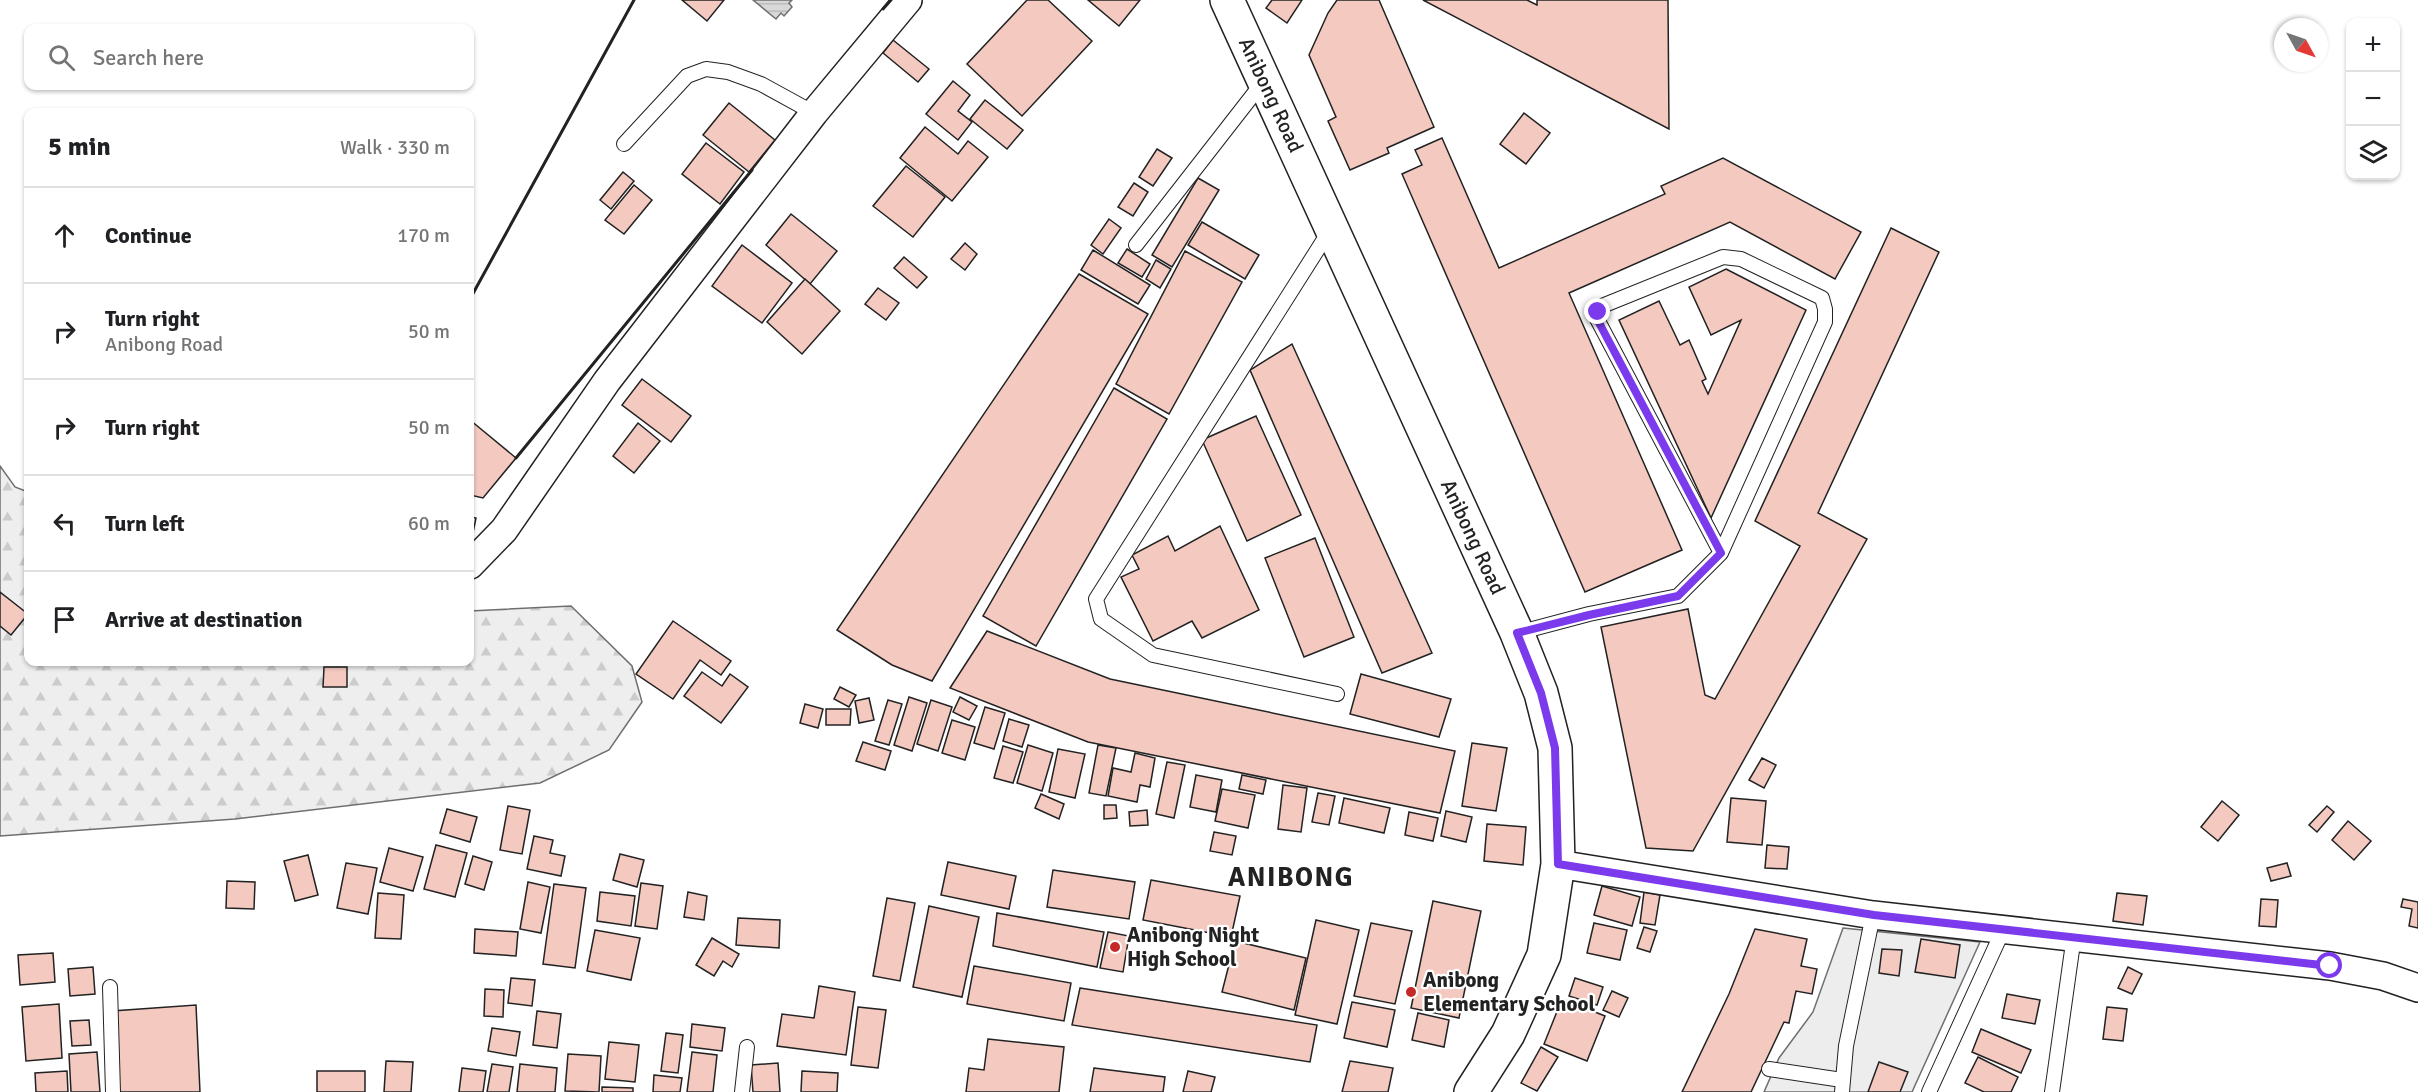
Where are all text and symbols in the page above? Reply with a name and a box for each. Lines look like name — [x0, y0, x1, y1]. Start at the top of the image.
north arrow — [2274, 18, 2328, 72]
map controls — [2346, 18, 2400, 180]
button: + — [2346, 18, 2400, 72]
search box — [24, 24, 474, 90]
street label: Anibong Road — [1233, 33, 1309, 157]
icon: search — [45, 41, 78, 74]
text: Search here — [93, 44, 204, 71]
button: − — [2346, 72, 2400, 126]
button: layers — [2346, 126, 2400, 180]
text: 5 min — [48, 131, 111, 163]
text: Walk · 330 m — [340, 135, 450, 160]
icon: ahead — [48, 219, 81, 252]
text: Continue — [105, 222, 192, 249]
text: 170 m — [397, 223, 450, 248]
route end — [1584, 298, 1610, 324]
text: Turn right — [105, 305, 200, 332]
icon: right — [48, 315, 81, 348]
text: 50 m — [408, 319, 450, 344]
text: Anibong Road — [105, 332, 223, 357]
icon: right — [48, 411, 81, 444]
text: Turn right — [105, 414, 200, 441]
text: 50 m — [408, 415, 450, 440]
street label: Anibong Road — [1435, 475, 1511, 599]
icon: left — [48, 507, 81, 540]
text: Turn left — [105, 510, 185, 537]
text: 60 m — [408, 511, 450, 536]
icon: arrive — [48, 603, 81, 636]
text: Arrive at destination — [105, 606, 302, 633]
district label: ANIBONG — [1228, 861, 1354, 894]
place label: Anibong Night High School — [1127, 922, 1259, 972]
marker: Anibong Night High School — [1108, 940, 1122, 954]
route start — [2316, 952, 2342, 978]
place label: Anibong Elementary School — [1423, 967, 1595, 1017]
marker: Anibong Elementary School — [1404, 985, 1418, 999]

